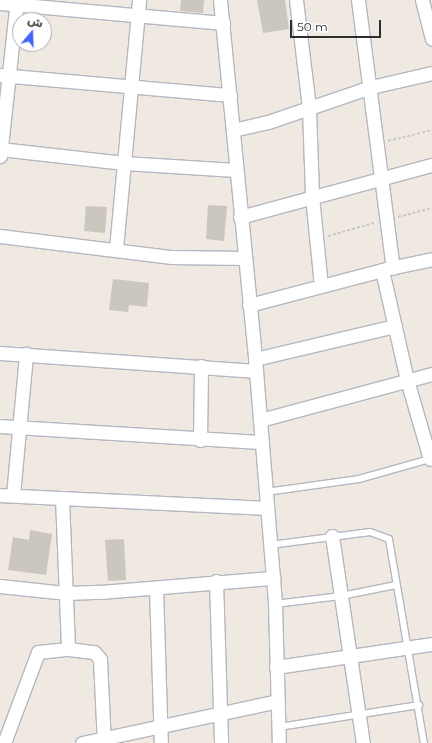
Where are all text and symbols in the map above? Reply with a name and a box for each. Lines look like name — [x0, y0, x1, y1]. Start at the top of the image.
north arrow — [12, 12, 52, 52]
scale bar — [292, 12, 383, 38]
text: ش — [26, 13, 45, 31]
text: 50 m — [297, 19, 328, 34]

